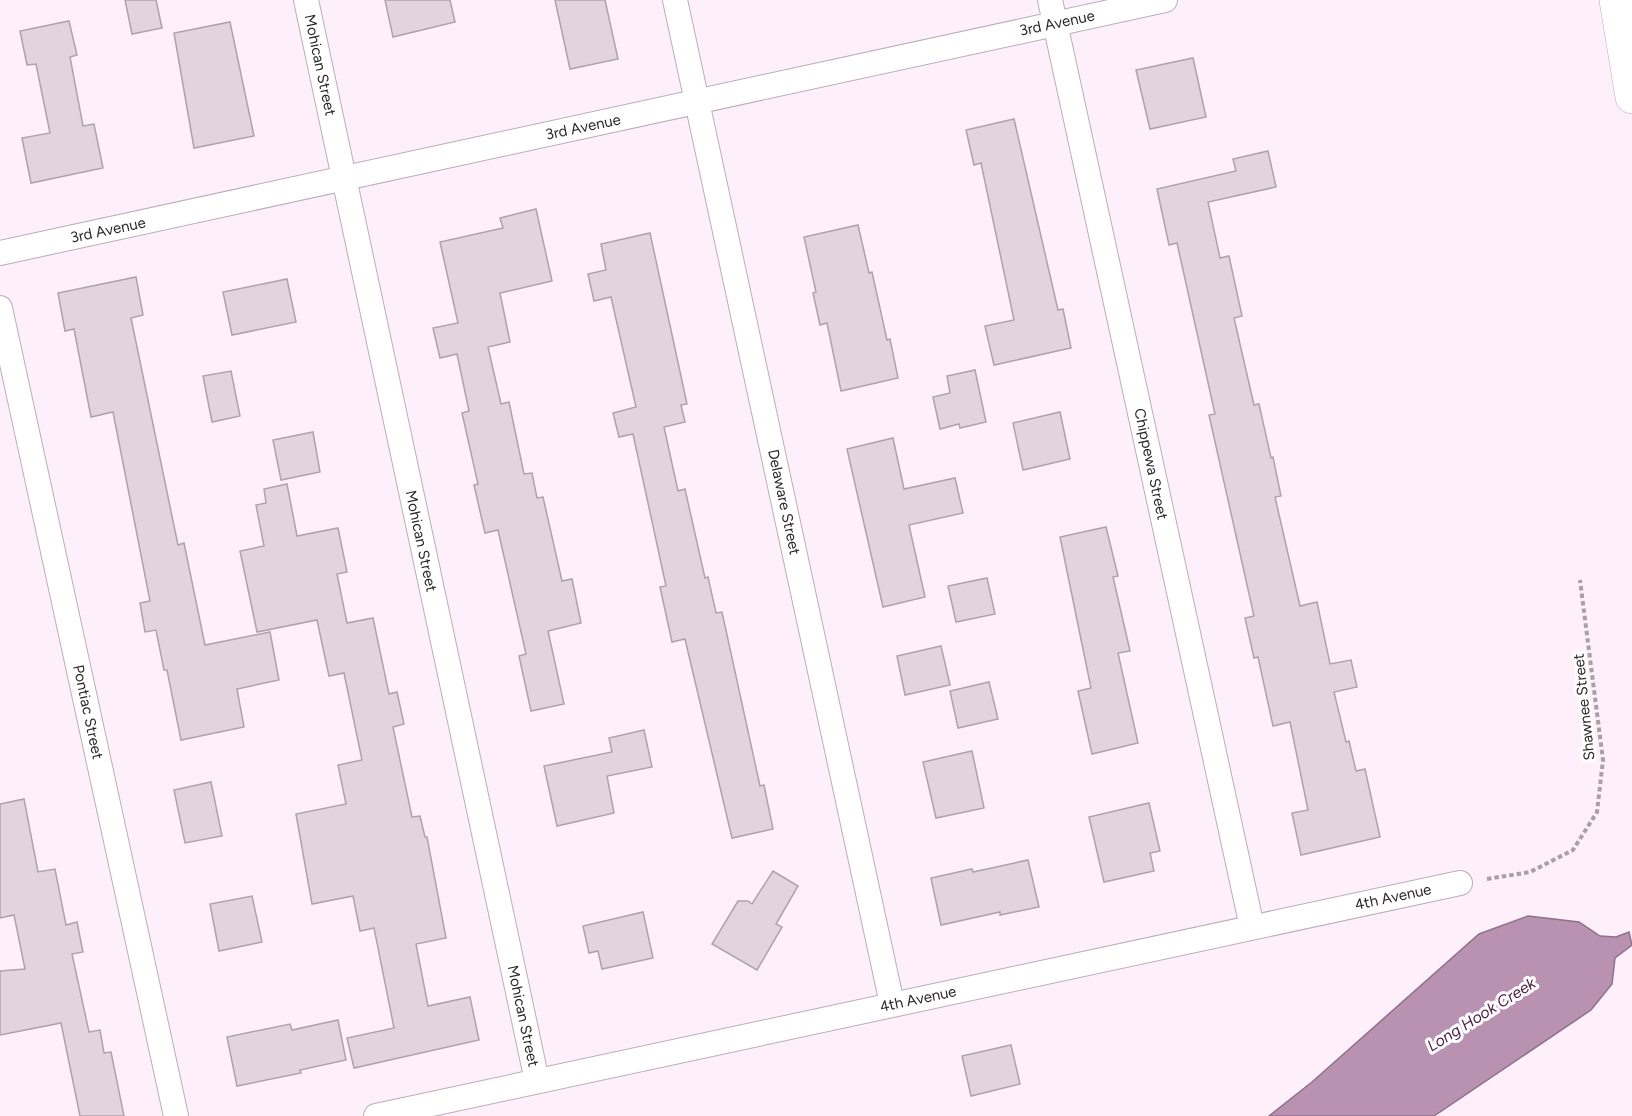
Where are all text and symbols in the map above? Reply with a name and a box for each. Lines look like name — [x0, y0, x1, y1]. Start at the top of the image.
street label: 3rd Avenue — [1018, 6, 1096, 40]
street label: Mohican Street — [300, 13, 340, 118]
street label: 3rd Avenue — [544, 110, 622, 144]
street label: 3rd Avenue — [69, 213, 147, 247]
street label: Chippewa Street — [1130, 407, 1172, 522]
street label: Delaware Street — [764, 448, 804, 557]
street label: Mohican Street — [401, 489, 441, 594]
street label: Shawnee Street — [1569, 652, 1599, 761]
street label: Pontiac Street — [69, 663, 107, 761]
street label: 4th Avenue — [1353, 880, 1433, 914]
street label: Mohican Street — [503, 964, 543, 1069]
water label: Long Hook Creek — [1423, 973, 1540, 1055]
street label: 4th Avenue — [878, 982, 958, 1016]

